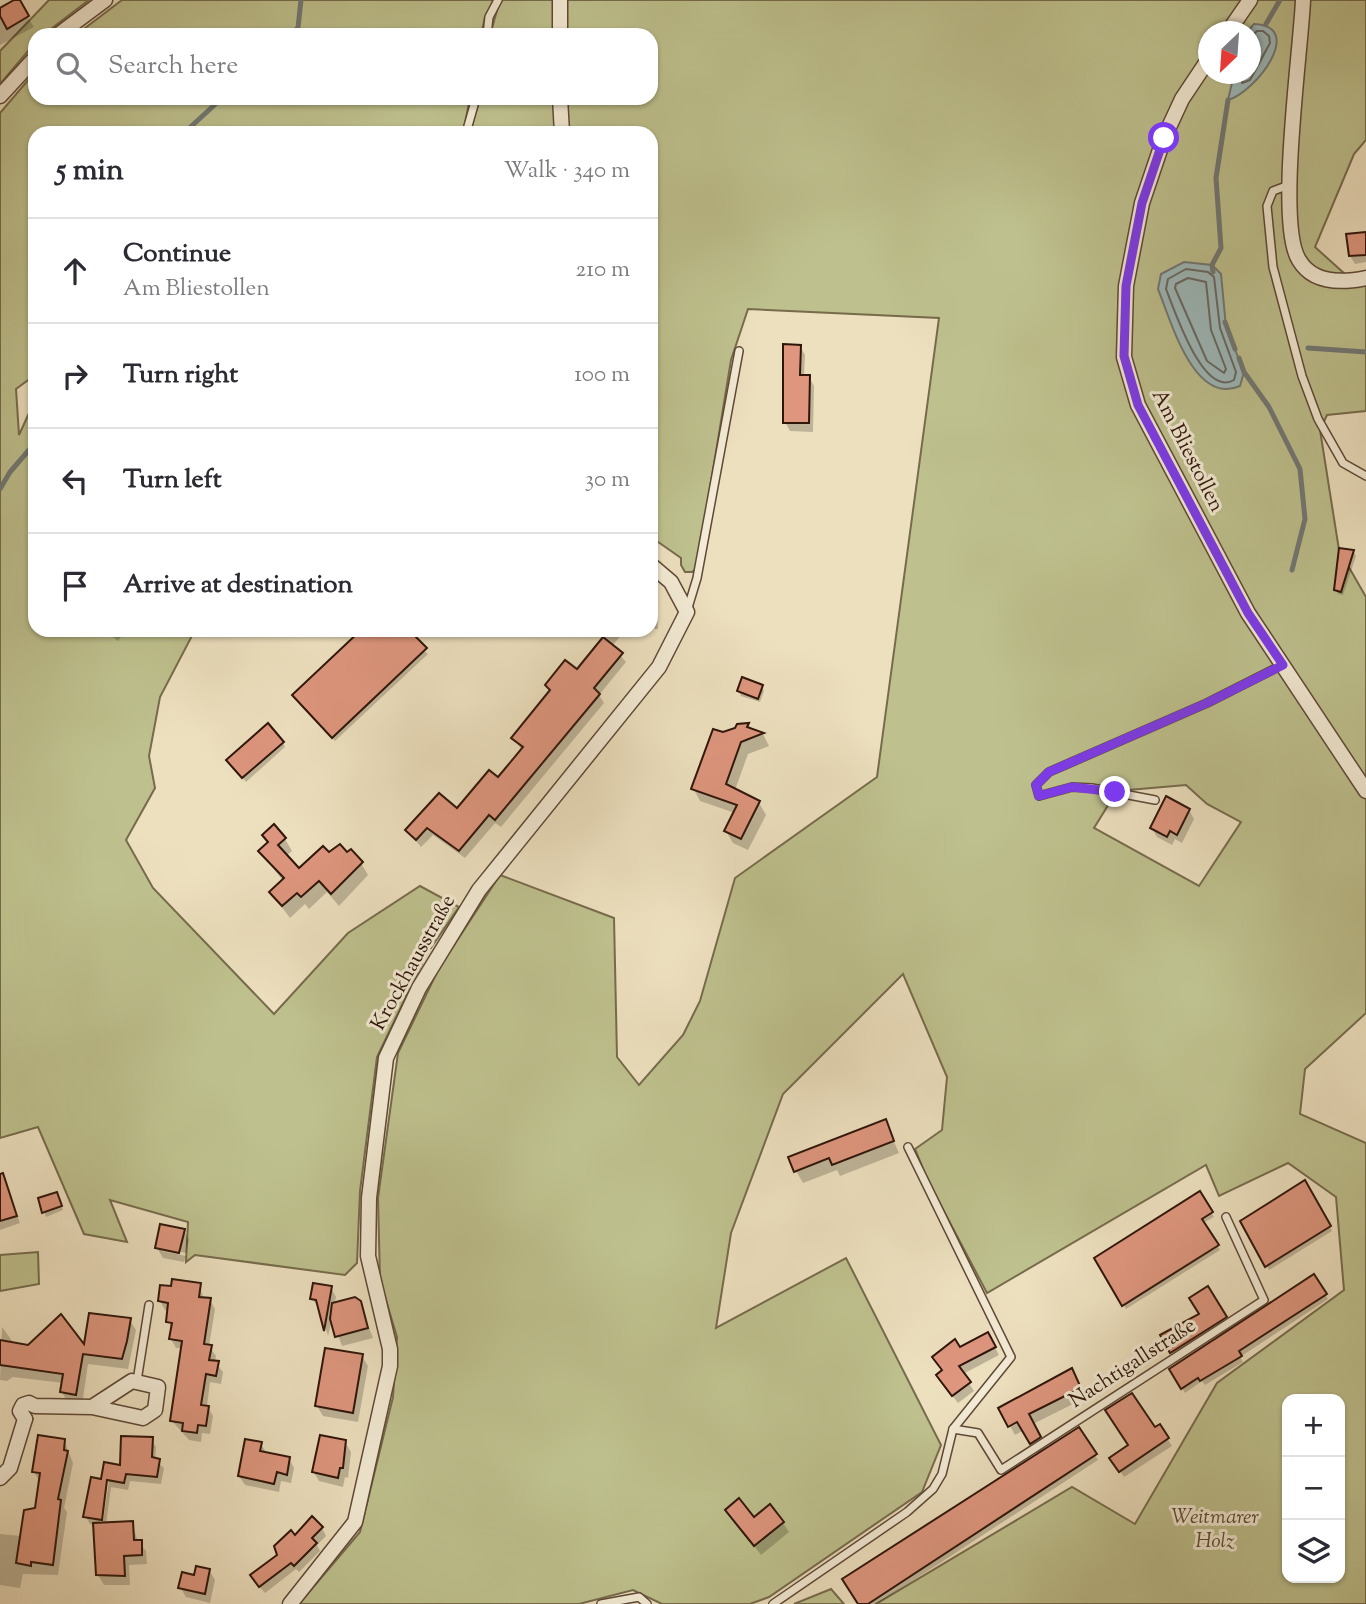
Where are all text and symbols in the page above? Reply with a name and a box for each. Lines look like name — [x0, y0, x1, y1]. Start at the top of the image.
north arrow — [1198, 21, 1261, 84]
search box — [28, 28, 658, 105]
icon: search — [52, 48, 90, 86]
text: Search here — [108, 48, 238, 85]
route start — [1148, 122, 1179, 153]
text: 5 min — [56, 150, 124, 193]
text: Walk · 340 m — [504, 155, 630, 188]
text: Continue — [123, 236, 231, 273]
icon: ahead — [56, 252, 94, 290]
text: 210 m — [576, 254, 630, 287]
text: Am Bliestollen — [123, 273, 270, 306]
icon: right — [56, 357, 94, 395]
text: Turn right — [123, 357, 238, 394]
text: 100 m — [574, 359, 630, 392]
street label: Am Bliestollen — [1143, 384, 1231, 518]
icon: left — [56, 462, 94, 500]
text: Turn left — [123, 462, 222, 499]
text: 30 m — [585, 464, 630, 497]
icon: arrive — [56, 567, 94, 605]
text: Arrive at destination — [123, 567, 353, 604]
route end — [1099, 776, 1130, 807]
street label: Krockhausstraße — [364, 890, 464, 1036]
street label: Nachtigallstraße — [1064, 1312, 1202, 1416]
map controls — [1282, 1394, 1345, 1583]
button: + — [1282, 1394, 1345, 1457]
button: − — [1282, 1457, 1345, 1520]
park label: Weitmarer Holz — [1171, 1503, 1259, 1557]
button: layers — [1282, 1520, 1345, 1583]

